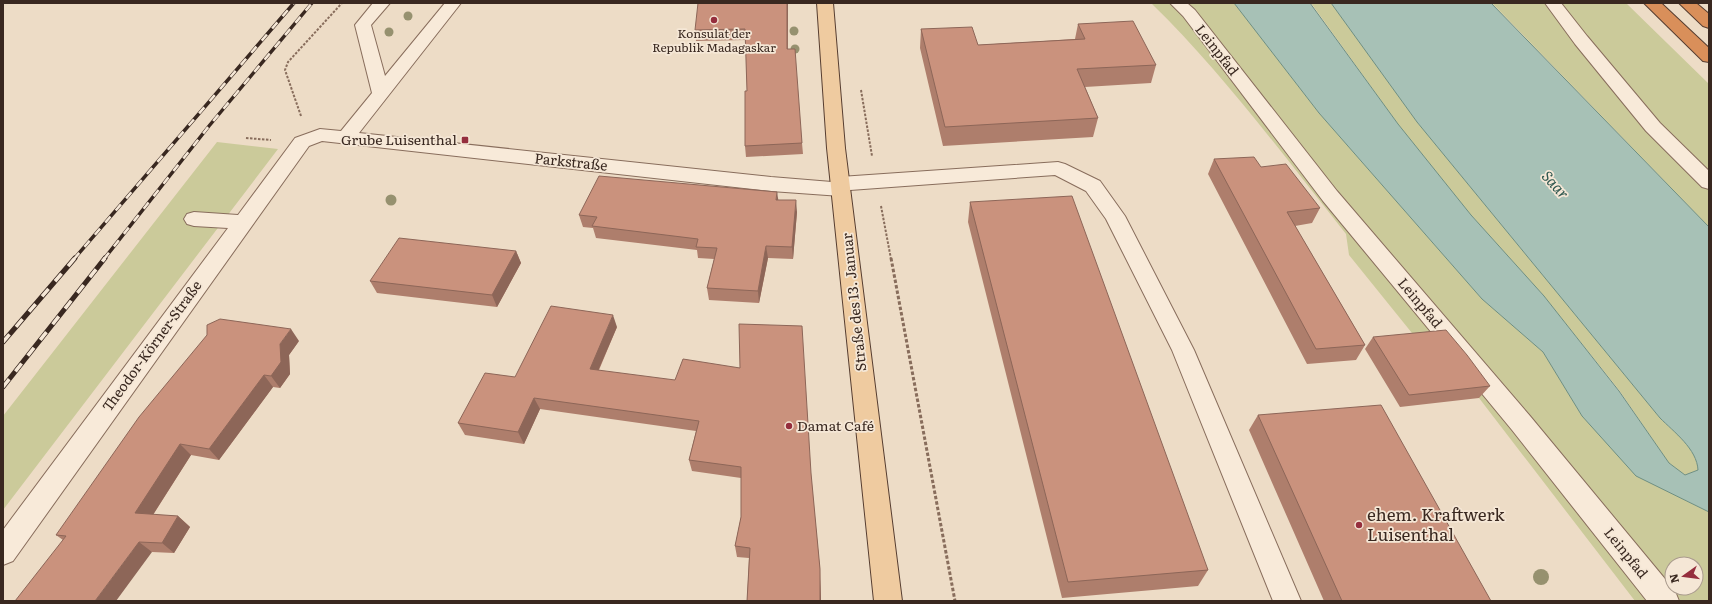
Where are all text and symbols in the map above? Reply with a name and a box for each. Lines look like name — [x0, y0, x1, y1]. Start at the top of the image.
marker: Konsulat der Republik Madagaskar — [709, 15, 719, 25]
street label: Leinpfad — [1191, 20, 1244, 79]
place label: Konsulat der Republik Madagaskar — [652, 24, 776, 56]
place label: Grube Luisenthal — [341, 129, 457, 149]
marker: Grube Luisenthal — [460, 135, 470, 145]
street label: Parkstraße — [534, 147, 609, 175]
water label: Saar — [1537, 165, 1575, 203]
street label: Straße des 13. Januar — [836, 232, 870, 372]
street label: Leinpfad — [1394, 273, 1448, 332]
street label: Theodor-Körner-Straße — [97, 276, 206, 415]
place label: Damat Café — [797, 415, 874, 435]
marker: Damat Café — [784, 421, 794, 431]
place label: ehem. Kraftwerk Luisenthal — [1367, 501, 1505, 546]
marker: ehem. Kraftwerk Luisenthal — [1354, 520, 1364, 530]
street label: Leinpfad — [1600, 523, 1654, 582]
north arrow — [1664, 556, 1704, 596]
text: N — [1664, 572, 1682, 585]

